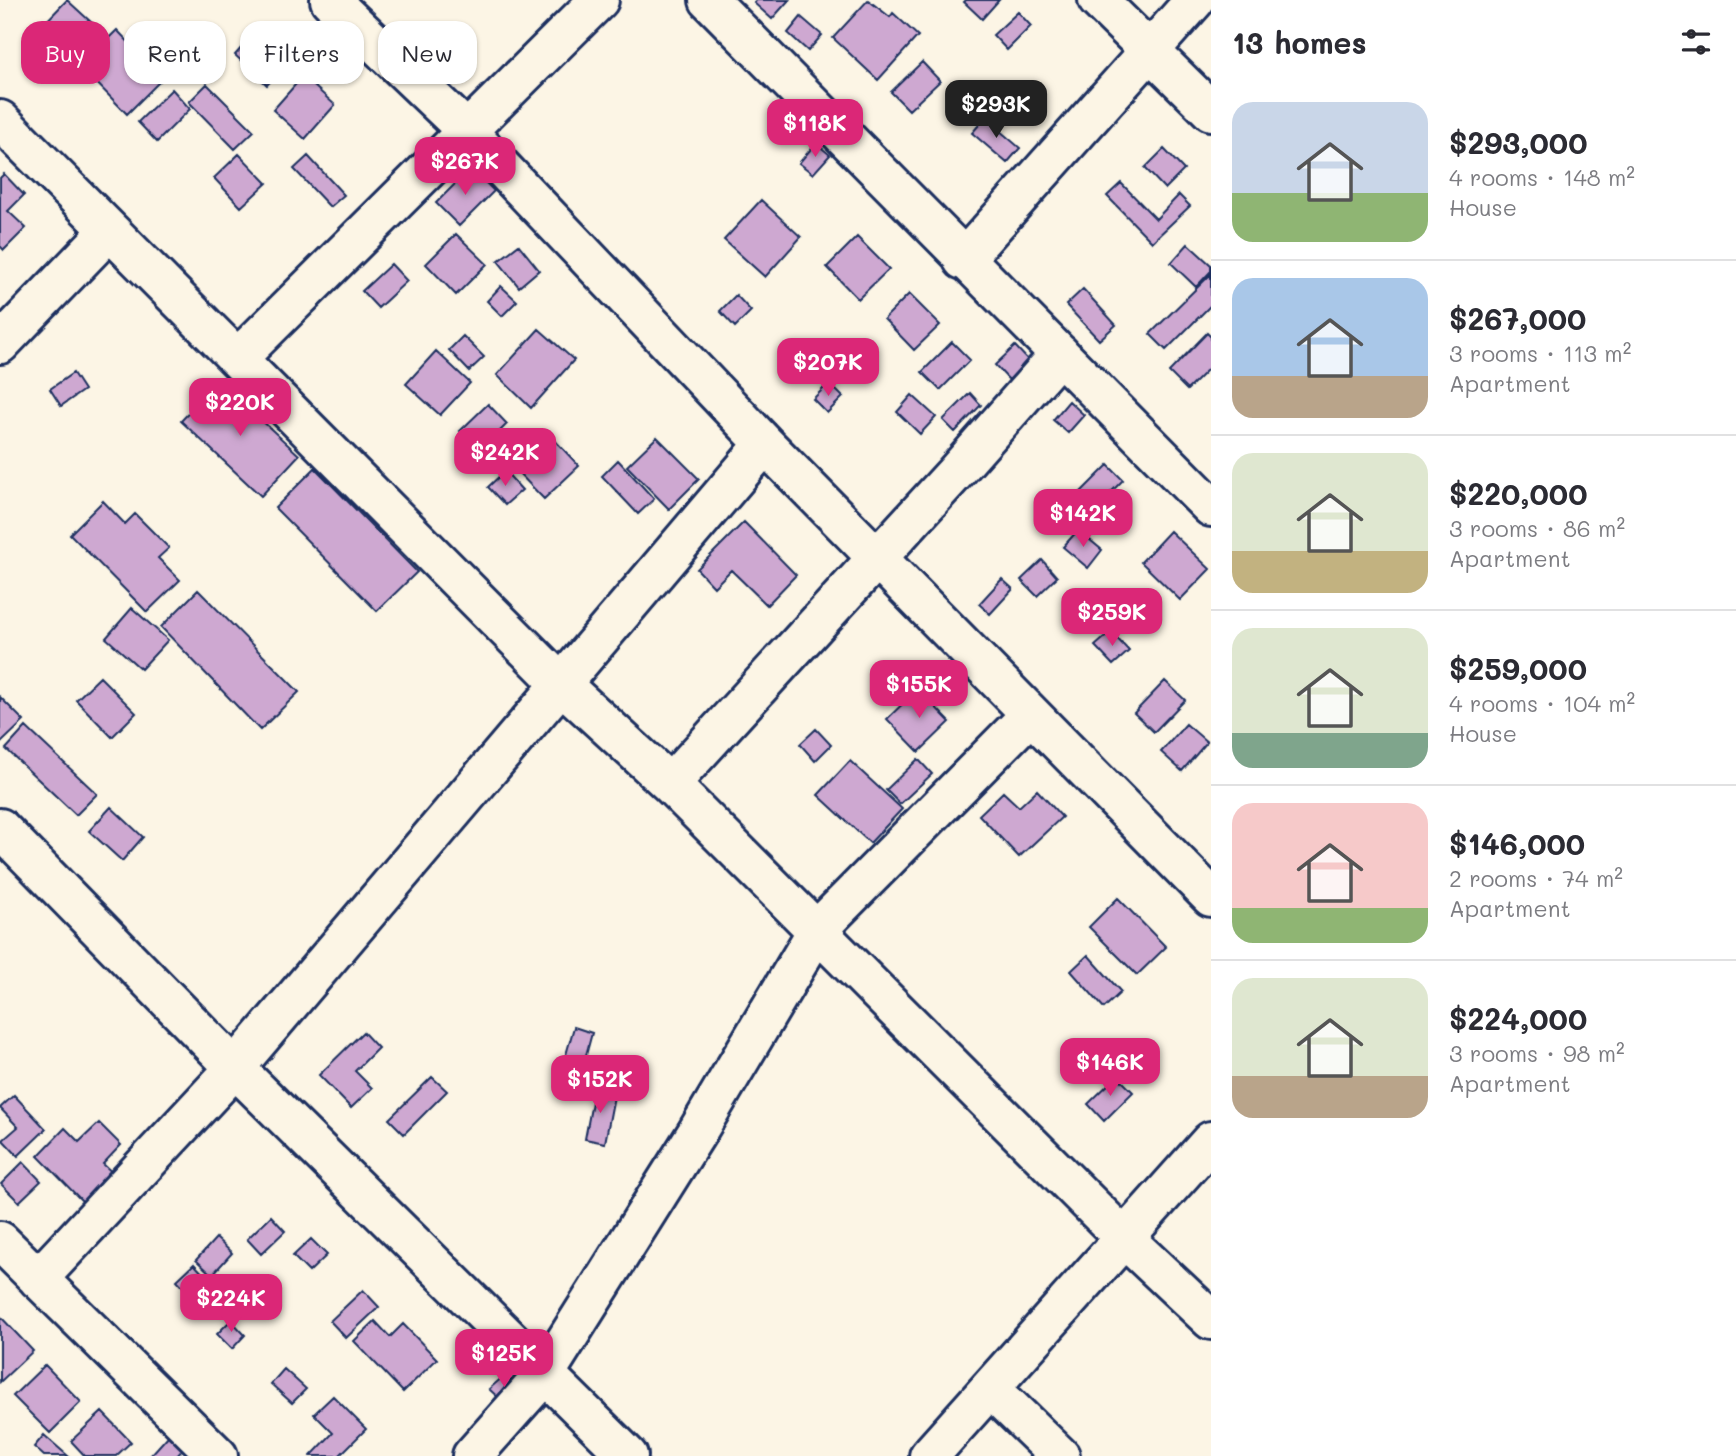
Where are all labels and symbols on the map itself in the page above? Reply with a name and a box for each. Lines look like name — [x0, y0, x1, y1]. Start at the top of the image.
pin: $293K — [947, 80, 1045, 140]
pin: $118K — [766, 100, 864, 159]
pin: $267K — [416, 138, 514, 197]
pin: $207K — [779, 338, 877, 398]
pin: $220K — [191, 378, 289, 438]
pin: $242K — [456, 428, 554, 488]
pin: $142K — [1034, 490, 1132, 549]
pin: $259K — [1063, 588, 1161, 648]
pin: $155K — [870, 660, 968, 720]
pin: $146K — [1061, 1038, 1159, 1098]
pin: $152K — [551, 1056, 649, 1115]
pin: $224K — [182, 1274, 280, 1334]
pin: $125K — [455, 1330, 553, 1389]

